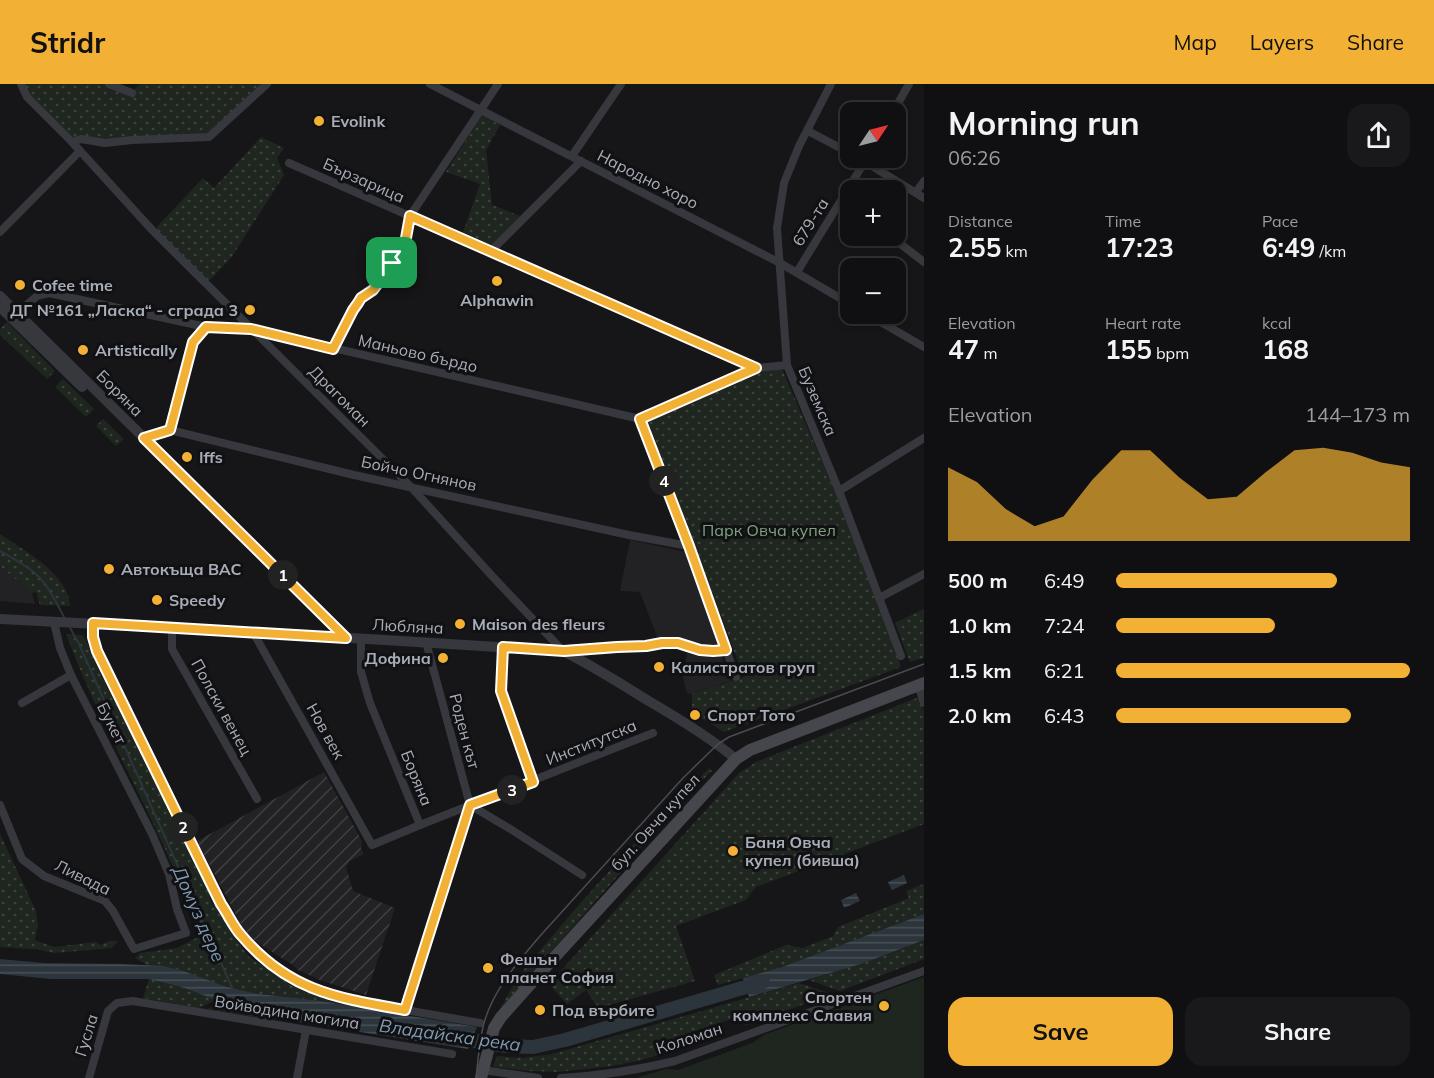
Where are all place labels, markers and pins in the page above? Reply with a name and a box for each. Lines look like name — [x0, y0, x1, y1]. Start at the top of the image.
place label: Evolink — [331, 111, 386, 131]
marker: Evolink — [312, 114, 326, 128]
pin — [366, 237, 417, 288]
marker: Alphawin — [490, 274, 504, 288]
place label: Cofee time — [32, 275, 113, 295]
marker: Cofee time — [13, 278, 27, 292]
place label: Alphawin — [460, 290, 534, 310]
place label: ДГ №161 „Ласка“ - сграда 3 — [10, 300, 238, 320]
marker: ДГ №161 „Ласка“ - сграда 3 — [243, 303, 257, 317]
place label: Artistically — [95, 340, 177, 360]
marker: Artistically — [76, 343, 90, 357]
place label: Iffs — [199, 447, 223, 467]
marker: Iffs — [180, 450, 194, 464]
pin: 4 — [649, 466, 679, 496]
place label: Автокъща ВАС — [121, 559, 241, 579]
pin: 1 — [268, 560, 298, 590]
marker: Автокъща ВАС — [102, 562, 116, 576]
place label: Speedy — [169, 590, 226, 610]
marker: Speedy — [150, 593, 164, 607]
place label: Maison des fleurs — [472, 614, 605, 634]
marker: Maison des fleurs — [453, 617, 467, 631]
place label: Дофина — [365, 648, 431, 668]
marker: Дофина — [436, 651, 450, 665]
place label: Калистратов груп — [671, 657, 815, 677]
marker: Калистратов груп — [652, 660, 666, 674]
place label: Спорт Тото — [707, 705, 795, 725]
marker: Спорт Тото — [688, 708, 702, 722]
pin: 3 — [497, 775, 527, 805]
pin: 2 — [168, 812, 198, 842]
place label: Баня Овча купел (бивша) — [745, 832, 860, 870]
marker: Баня Овча купел (бивша) — [726, 844, 740, 858]
place label: Фешън планет София — [500, 949, 614, 987]
marker: Фешън планет София — [481, 961, 495, 975]
place label: Спортен комплекс Славия — [733, 987, 872, 1025]
marker: Спортен комплекс Славия — [877, 999, 891, 1013]
place label: Под върбите — [552, 1000, 655, 1020]
marker: Под върбите — [533, 1003, 547, 1017]

